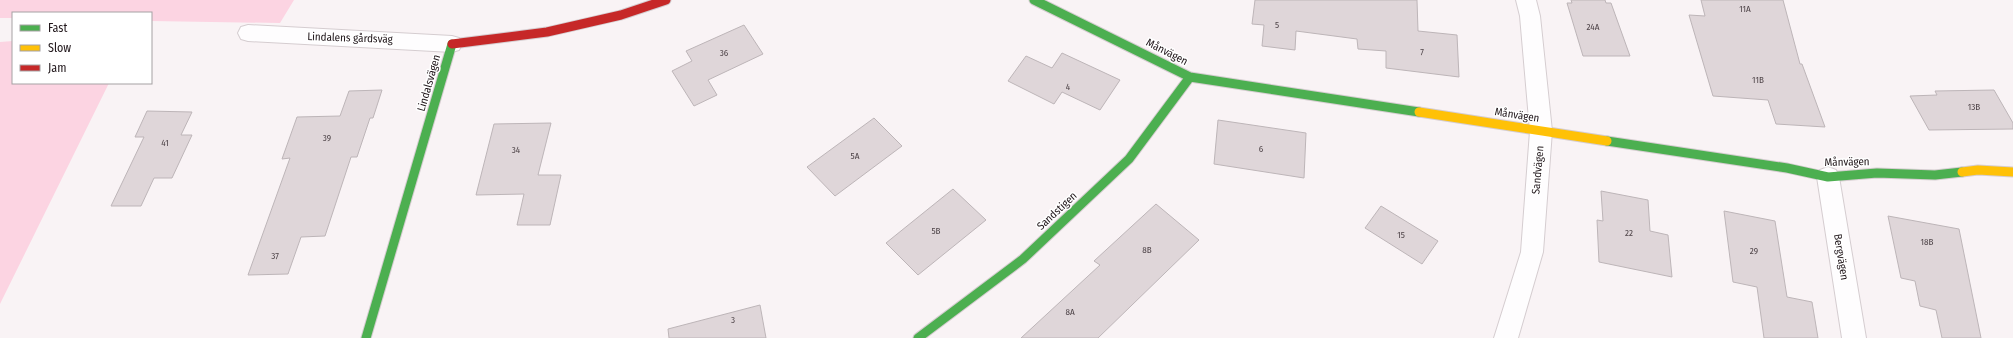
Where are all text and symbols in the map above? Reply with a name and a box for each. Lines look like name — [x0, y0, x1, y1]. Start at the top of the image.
house number: 11A — [1739, 4, 1751, 14]
legend — [12, 12, 152, 84]
house number: 5 — [1275, 20, 1279, 30]
text: Fast — [48, 21, 67, 35]
house number: 24A — [1587, 22, 1600, 32]
street label: Lindalens gårdsväg — [307, 30, 394, 46]
street label: Månvägen — [1144, 36, 1190, 68]
text: Slow — [48, 41, 71, 55]
house number: 7 — [1420, 47, 1424, 57]
house number: 36 — [720, 48, 729, 58]
street label: Lindalsvägen — [415, 53, 443, 113]
text: Jam — [48, 61, 66, 75]
house number: 11B — [1752, 75, 1764, 85]
house number: 4 — [1066, 82, 1071, 92]
house number: 13B — [1968, 102, 1980, 112]
street label: Månvägen — [1494, 105, 1540, 125]
house number: 39 — [323, 133, 331, 143]
house number: 41 — [161, 138, 169, 148]
house number: 6 — [1259, 144, 1264, 154]
house number: 34 — [512, 145, 521, 155]
street label: Sandvägen — [1529, 145, 1547, 195]
house number: 5A — [851, 151, 860, 161]
street label: Månvägen — [1824, 155, 1870, 169]
street label: Sandstigen — [1034, 189, 1080, 233]
house number: 5B — [931, 226, 941, 236]
house number: 22 — [1625, 228, 1633, 238]
house number: 15 — [1397, 230, 1405, 240]
street label: Bergvägen — [1831, 233, 1851, 281]
house number: 18B — [1921, 237, 1934, 247]
house number: 8B — [1142, 245, 1152, 255]
house number: 29 — [1750, 246, 1758, 256]
house number: 37 — [271, 251, 279, 261]
house number: 8A — [1065, 307, 1075, 317]
house number: 3 — [731, 315, 735, 325]

